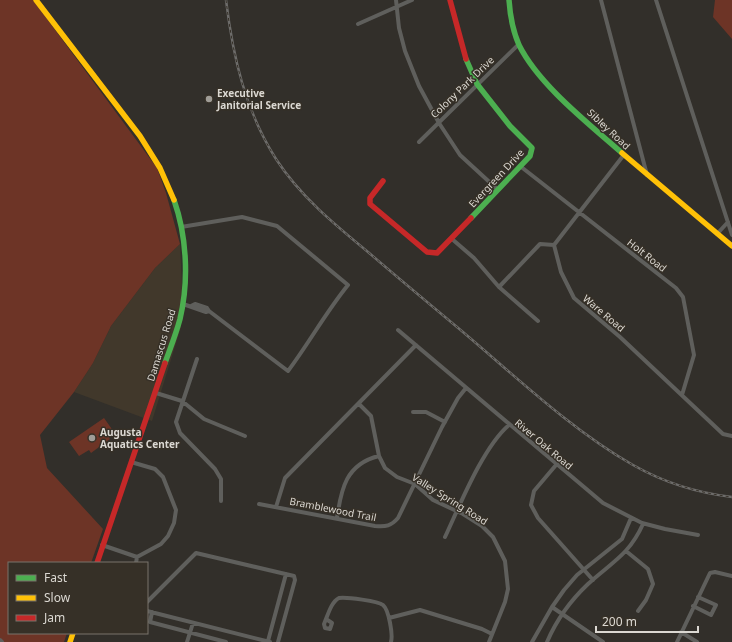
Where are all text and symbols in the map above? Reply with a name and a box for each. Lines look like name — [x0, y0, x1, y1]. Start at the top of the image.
street label: Colony Park Drive — [427, 53, 497, 121]
place label: Executive Janitorial Service — [216, 86, 301, 112]
marker: Executive Janitorial Service — [204, 94, 214, 104]
street label: Sibley Road — [584, 105, 634, 153]
street label: Evergreen Drive — [465, 145, 527, 210]
street label: Holt Road — [624, 235, 670, 275]
street label: Ware Road — [580, 291, 628, 335]
street label: Damascus Road — [143, 307, 179, 383]
street label: River Oak Road — [512, 416, 576, 472]
place label: Augusta Aquatics Center — [100, 425, 180, 451]
marker: Augusta Aquatics Center — [87, 433, 97, 443]
street label: Valley Spring Road — [409, 470, 491, 528]
street label: Bramblewood Trail — [288, 494, 378, 524]
legend — [8, 562, 148, 634]
text: Fast — [44, 569, 68, 586]
text: Slow — [44, 589, 71, 606]
scale bar — [596, 608, 698, 634]
text: Jam — [43, 609, 65, 626]
text: 200 m — [602, 613, 637, 630]

